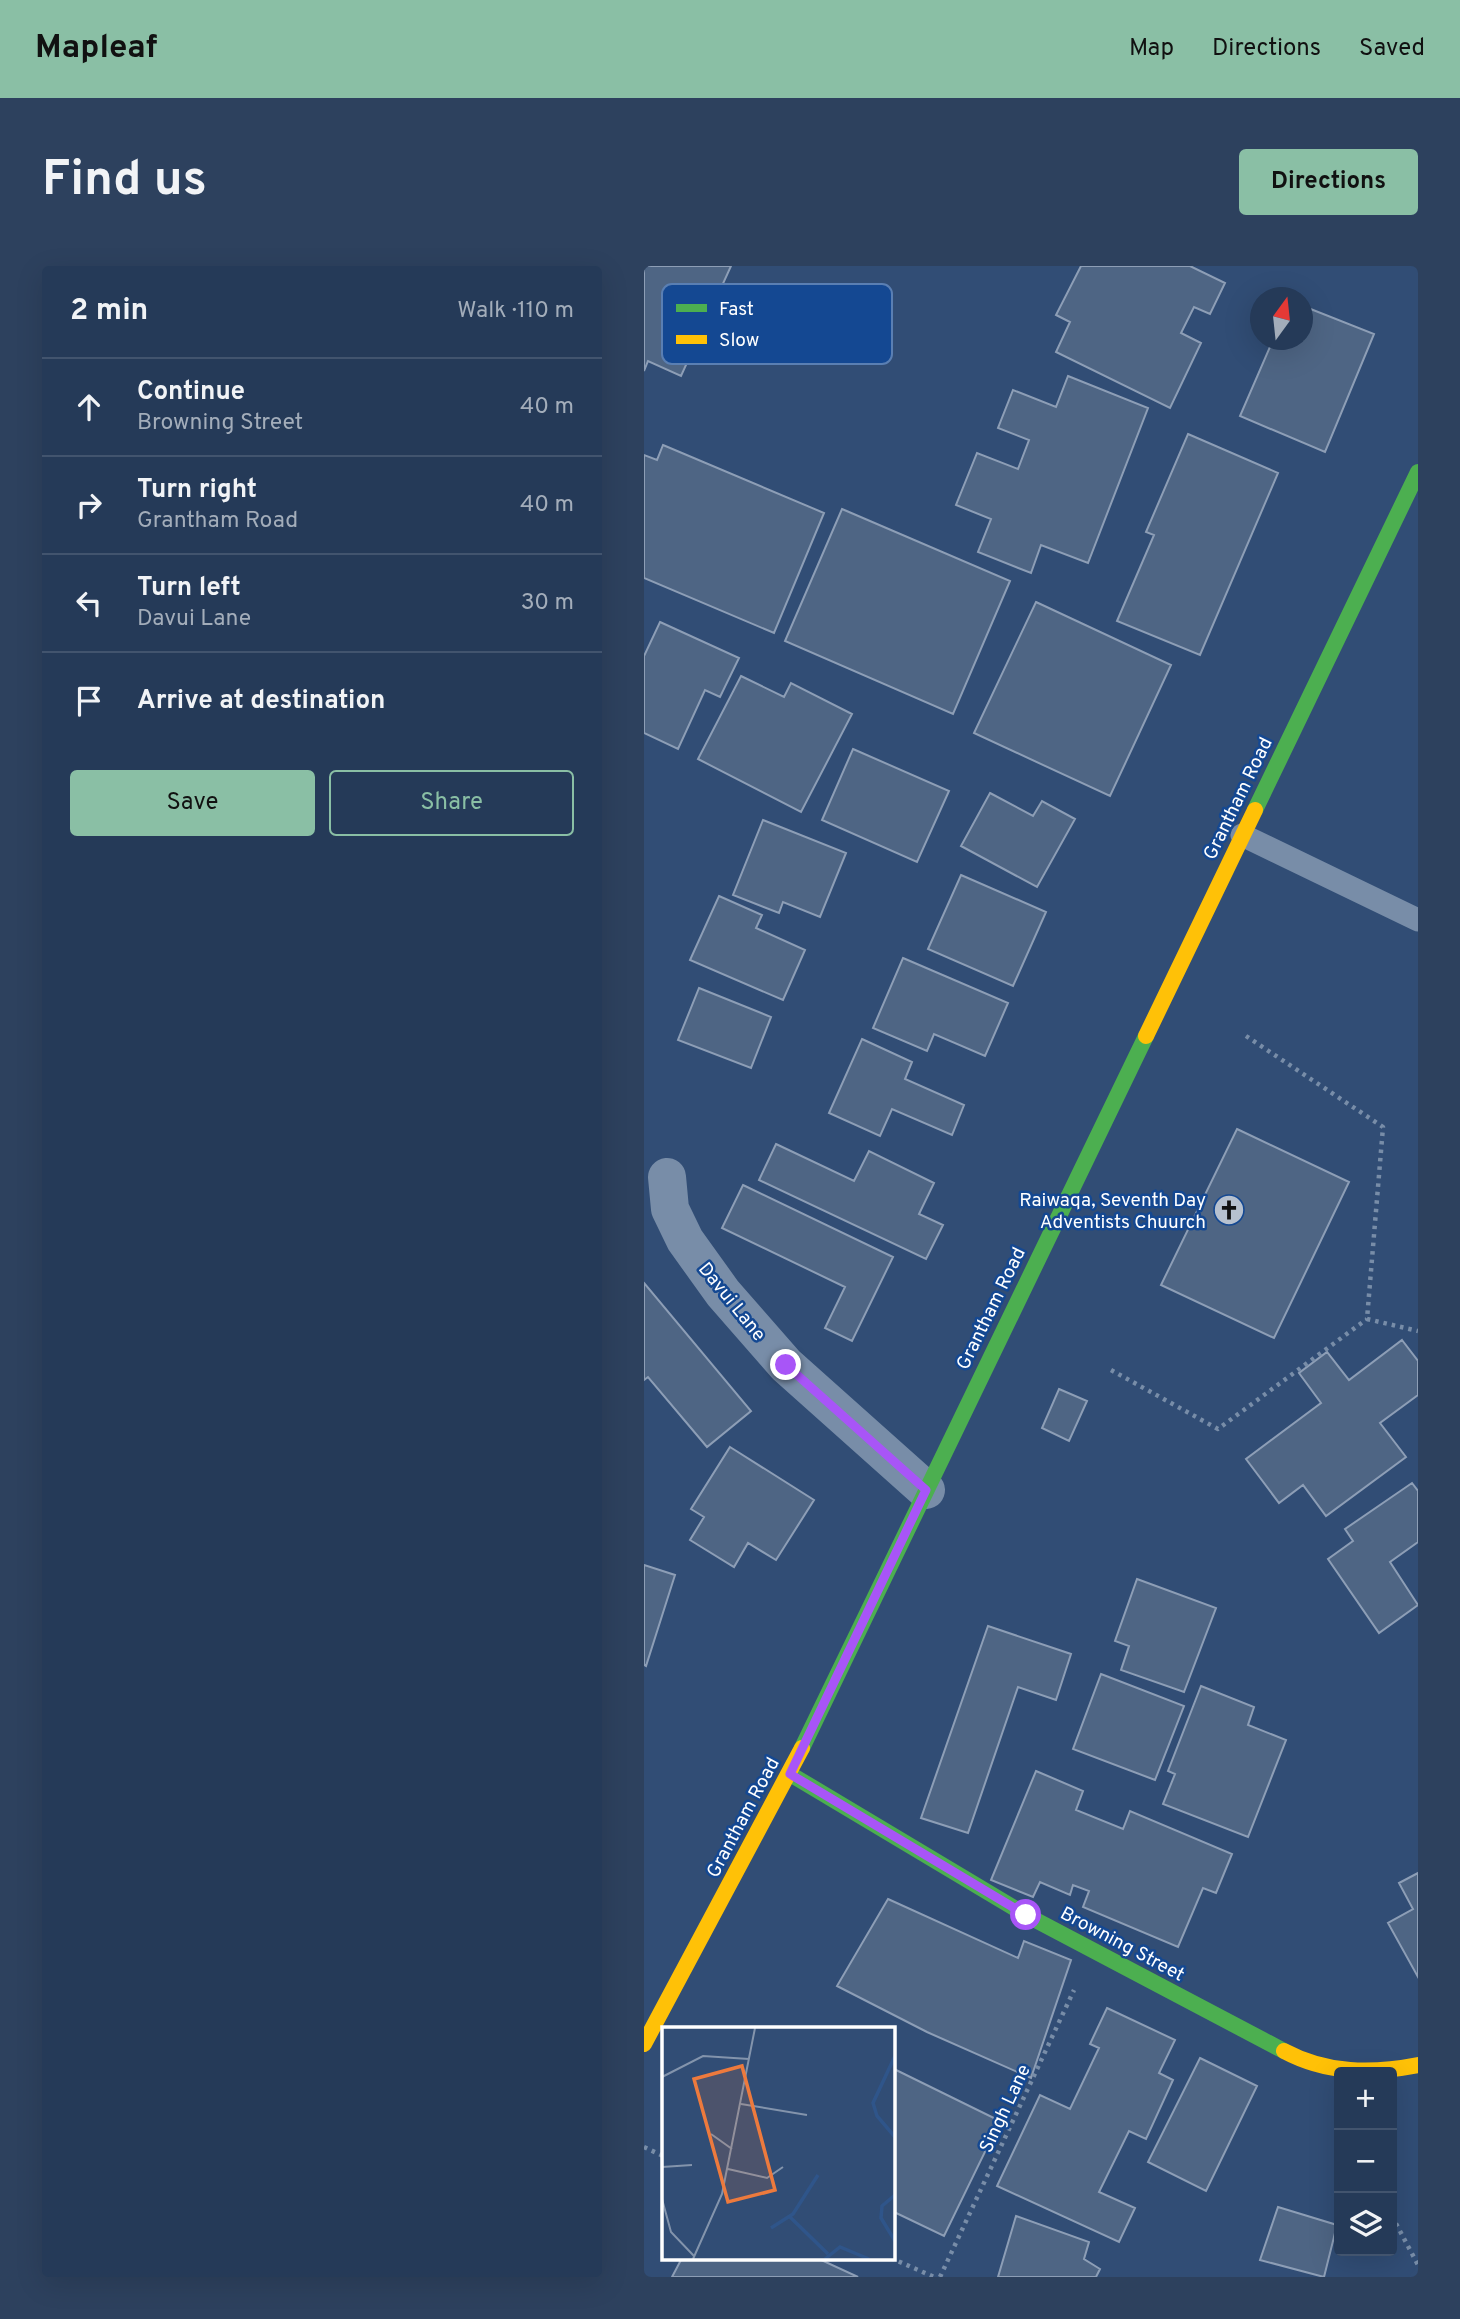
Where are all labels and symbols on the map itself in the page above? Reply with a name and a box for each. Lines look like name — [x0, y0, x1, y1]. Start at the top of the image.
legend — [662, 284, 892, 364]
north arrow — [1250, 287, 1313, 350]
text: Fast — [719, 298, 754, 322]
text: Slow — [719, 329, 759, 353]
street label: Grantham Road — [1199, 734, 1279, 864]
place label: Raiwaqa, Seventh Day Adventists Chuurch — [1019, 1189, 1206, 1235]
church icon: Raiwaqa, Seventh Day Adventists Chuurch — [1212, 1193, 1246, 1227]
street label: Grantham Road — [952, 1244, 1032, 1374]
street label: Davui Lane — [692, 1258, 770, 1346]
route end — [770, 1349, 801, 1380]
street label: Grantham Road — [702, 1754, 786, 1882]
route start — [1010, 1899, 1041, 1930]
street label: Browning Street — [1056, 1902, 1188, 1988]
inset map — [662, 2027, 894, 2260]
street label: Singh Lane — [975, 2061, 1037, 2157]

